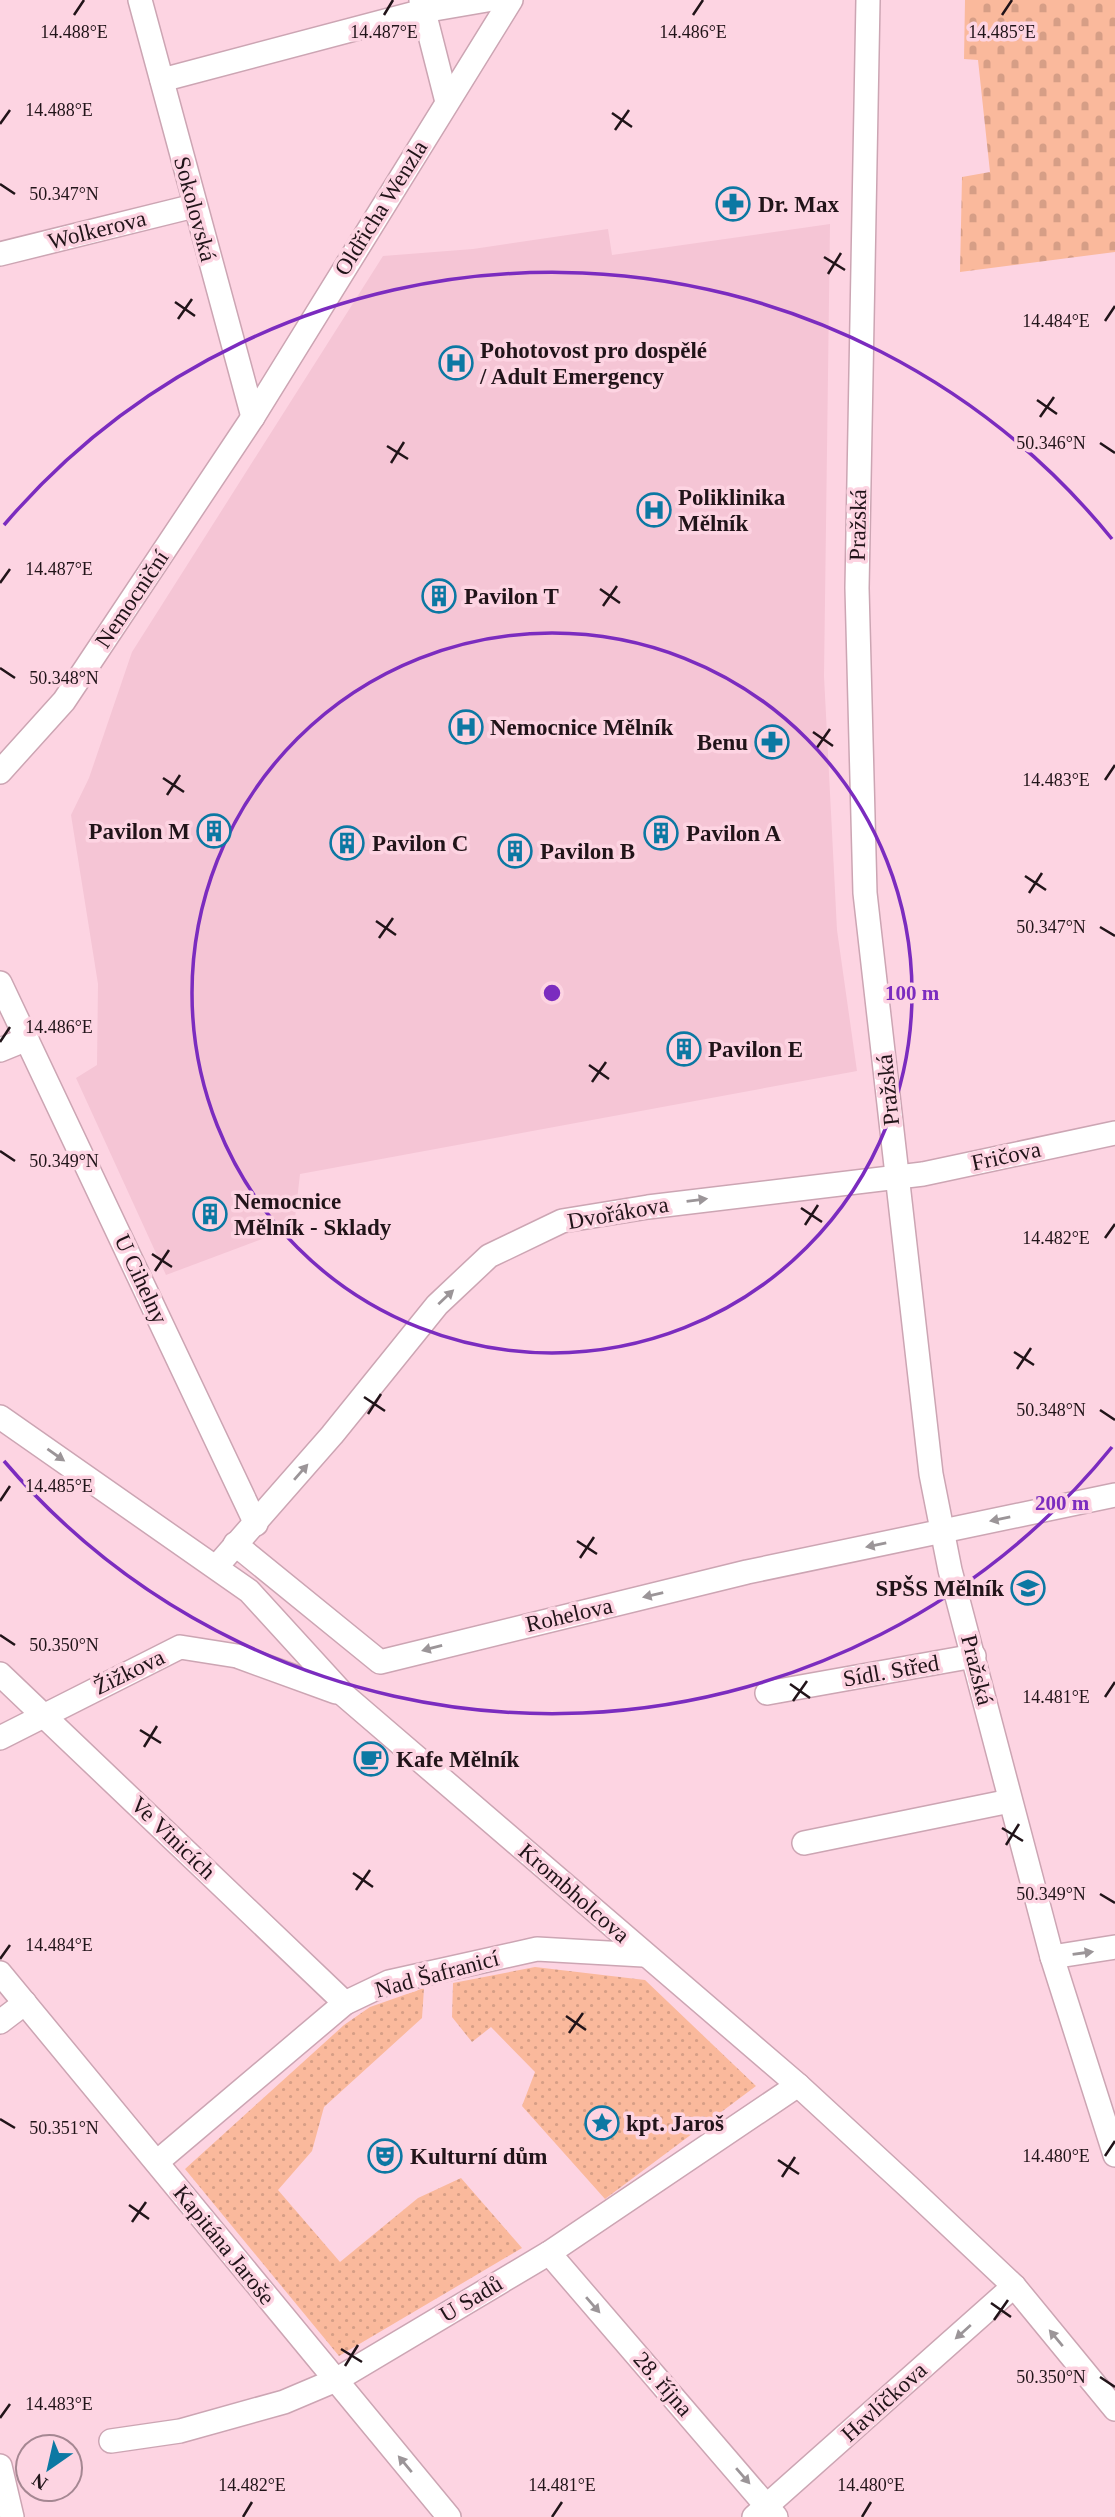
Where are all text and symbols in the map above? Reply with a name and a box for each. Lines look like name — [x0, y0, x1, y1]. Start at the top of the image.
text: 14.488°E — [40, 22, 108, 42]
text: 14.487°E — [350, 22, 418, 42]
text: 14.486°E — [659, 22, 727, 42]
text: 14.485°E — [968, 22, 1036, 42]
text: 14.488°E — [25, 100, 93, 120]
street label: Oldřicha Wenzla — [330, 136, 432, 280]
street label: Sokolovská — [169, 154, 221, 264]
text: 50.347°N — [29, 184, 99, 204]
pharmacy icon: Dr. Max — [714, 185, 752, 223]
place label: Dr. Max — [758, 192, 839, 217]
street label: Wolkerova — [45, 206, 149, 254]
text: 14.484°E — [1022, 311, 1090, 331]
place label: Pohotovost pro dospělé / Adult Emergency — [479, 338, 707, 389]
hospital icon: Pohotovost pro dospělé / Adult Emergency — [437, 344, 475, 382]
text: 50.346°N — [1016, 433, 1086, 453]
place label: Poliklinika Mělník — [678, 485, 786, 536]
street label: Pražská — [845, 489, 871, 561]
hospital icon: Poliklinika Mělník — [635, 491, 673, 529]
street label: Nemocniční — [90, 545, 174, 653]
text: 14.487°E — [25, 559, 93, 579]
building icon: Pavilon T — [420, 577, 458, 615]
place label: Pavilon T — [464, 584, 559, 609]
text: 50.348°N — [29, 668, 99, 688]
hospital icon: Nemocnice Mělník — [447, 708, 485, 746]
place label: Nemocnice Mělník — [490, 715, 674, 740]
pharmacy icon: Benu — [753, 723, 791, 761]
place label: Benu — [697, 730, 748, 755]
text: 14.483°E — [1022, 770, 1090, 790]
building icon: Pavilon M — [195, 812, 233, 850]
building icon: Pavilon A — [642, 814, 680, 852]
place label: Pavilon M — [88, 819, 190, 844]
place label: Pavilon A — [686, 821, 782, 846]
building icon: Pavilon C — [328, 824, 366, 862]
place label: Pavilon C — [372, 831, 468, 856]
building icon: Pavilon B — [496, 832, 534, 870]
place label: Pavilon B — [540, 839, 635, 864]
text: 50.347°N — [1016, 917, 1086, 937]
centre of rings — [540, 981, 564, 1005]
text: 100 m — [885, 981, 940, 1005]
text: 14.486°E — [25, 1017, 93, 1037]
building icon: Pavilon E — [665, 1030, 703, 1068]
place label: Pavilon E — [708, 1037, 803, 1062]
street label: Pražská — [872, 1053, 904, 1127]
street label: Fričova — [969, 1136, 1043, 1176]
text: 50.349°N — [29, 1151, 99, 1171]
place label: Nemocnice Mělník - Sklady — [234, 1189, 392, 1240]
street label: Dvořákova — [566, 1192, 670, 1234]
building icon: Nemocnice Mělník - Sklady — [191, 1195, 229, 1233]
one-way arrow — [686, 1195, 708, 1206]
text: 14.482°E — [1022, 1228, 1090, 1248]
street label: U Cihelny — [110, 1231, 173, 1328]
one-way arrow — [437, 1289, 454, 1305]
text: 50.348°N — [1016, 1400, 1086, 1420]
one-way arrow — [46, 1449, 66, 1462]
one-way arrow — [293, 1463, 308, 1480]
text: 14.485°E — [25, 1476, 93, 1496]
text: 200 m — [1035, 1491, 1090, 1515]
one-way arrow — [989, 1513, 1011, 1524]
one-way arrow — [864, 1540, 886, 1551]
school or university icon: SPŠS Mělník — [1009, 1569, 1047, 1607]
place label: SPŠS Mělník — [876, 1575, 1004, 1601]
one-way arrow — [642, 1589, 664, 1600]
street label: Rohelova — [523, 1593, 615, 1637]
street label: Pražská — [956, 1632, 998, 1708]
text: 50.350°N — [29, 1635, 99, 1655]
one-way arrow — [421, 1643, 443, 1654]
street label: Žižkova — [90, 1644, 168, 1700]
street label: Sídl. Střed — [841, 1650, 941, 1692]
text: 14.481°E — [1022, 1687, 1090, 1707]
cafe icon: Kafe Mělník — [352, 1740, 390, 1778]
place label: Kafe Mělník — [396, 1747, 519, 1772]
street label: Ve Vinicích — [126, 1792, 221, 1885]
street label: Krombholcova — [514, 1838, 634, 1948]
text: 50.349°N — [1016, 1884, 1086, 1904]
text: 14.484°E — [25, 1935, 93, 1955]
street label: Nad Šafranicí — [372, 1944, 502, 2003]
one-way arrow — [1073, 1947, 1095, 1958]
place icon: kpt. Jaroš — [583, 2104, 621, 2142]
place label: kpt. Jaroš — [626, 2111, 724, 2136]
text: 50.351°N — [29, 2118, 99, 2138]
theatre icon: Kulturní dům — [366, 2137, 404, 2175]
place label: Kulturní dům — [410, 2144, 547, 2169]
text: 14.480°E — [1022, 2146, 1090, 2166]
street label: Kapitána Jaroše — [168, 2180, 280, 2310]
street label: U Sadů — [435, 2270, 507, 2327]
one-way arrow — [585, 2296, 600, 2313]
one-way arrow — [955, 2323, 972, 2339]
one-way arrow — [1049, 2329, 1064, 2346]
street label: 28. října — [628, 2347, 698, 2421]
street label: Havlíčkova — [836, 2357, 932, 2447]
text: 50.350°N — [1016, 2367, 1086, 2387]
text: 14.483°E — [25, 2394, 93, 2414]
north arrow — [14, 2433, 84, 2503]
one-way arrow — [398, 2456, 413, 2474]
one-way arrow — [735, 2467, 751, 2485]
text: N — [28, 2469, 51, 2494]
text: 14.482°E — [218, 2475, 286, 2495]
text: 14.481°E — [528, 2475, 596, 2495]
text: 14.480°E — [837, 2475, 905, 2495]

